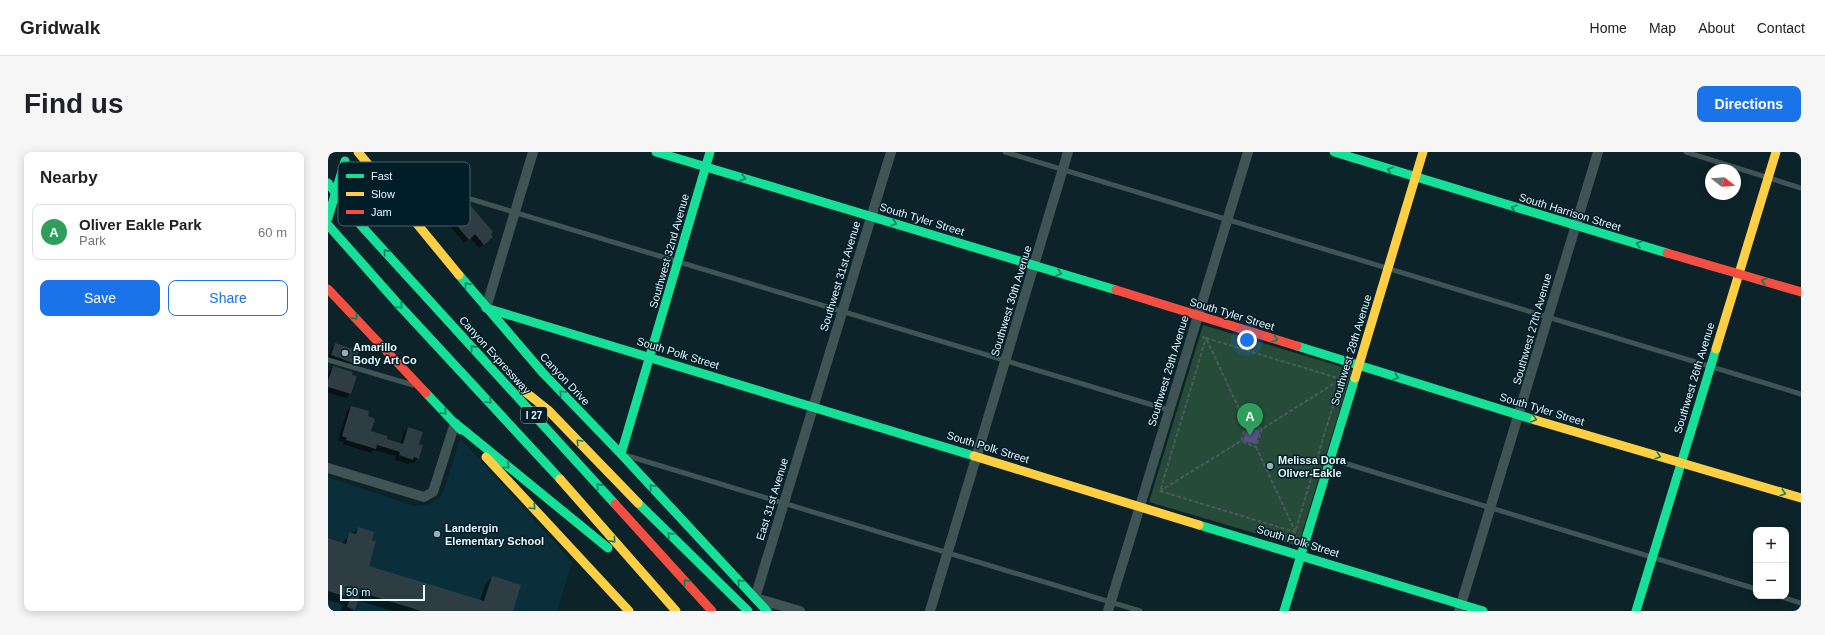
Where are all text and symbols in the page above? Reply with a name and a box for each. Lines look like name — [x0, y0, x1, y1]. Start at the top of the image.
text: Gridwalk — [20, 17, 100, 38]
text: Home — [1590, 20, 1627, 36]
text: Map — [1649, 20, 1676, 36]
text: About — [1698, 20, 1735, 36]
text: Contact — [1757, 20, 1805, 36]
button: Directions — [1697, 86, 1801, 122]
text: Find us — [24, 88, 124, 119]
legend — [338, 162, 470, 226]
north arrow — [1705, 164, 1741, 200]
one-way arrow — [1386, 166, 1393, 175]
text: Nearby — [40, 168, 98, 187]
text: Fast — [371, 170, 392, 182]
one-way arrow — [739, 173, 746, 182]
text: Slow — [371, 188, 395, 200]
street label: South Harrison Street — [1518, 191, 1622, 233]
street label: Southwest 32nd Avenue — [647, 192, 691, 310]
street label: South Tyler Street — [878, 200, 966, 238]
one-way arrow — [1511, 204, 1518, 213]
text: Jam — [371, 206, 392, 218]
text: Oliver Eakle Park — [79, 216, 202, 233]
one-way arrow — [891, 218, 898, 227]
street label: Southwest 31st Avenue — [817, 219, 863, 333]
text: A — [49, 225, 59, 240]
text: 60 m — [258, 225, 287, 240]
text: Park — [79, 233, 106, 248]
one-way arrow — [1636, 241, 1642, 249]
street label: Southwest 30th Avenue — [988, 244, 1034, 358]
one-way arrow — [383, 249, 391, 257]
one-way arrow — [1055, 268, 1062, 277]
street label: Southwest 27th Avenue — [1510, 272, 1554, 386]
one-way arrow — [1760, 277, 1767, 286]
button: Save — [40, 280, 160, 316]
button: Share — [168, 280, 288, 316]
one-way arrow — [464, 282, 471, 290]
street label: Southwest 28th Avenue — [1328, 293, 1374, 407]
street label: South Tyler Street — [1188, 295, 1276, 333]
one-way arrow — [395, 301, 403, 309]
one-way arrow — [350, 312, 358, 320]
street label: Canyon Expressway — [457, 314, 533, 397]
street label: Southwest 29th Avenue — [1145, 314, 1191, 428]
street label: Southwest 26th Avenue — [1671, 321, 1717, 435]
your location — [1237, 330, 1257, 350]
street label: South Polk Street — [635, 335, 721, 371]
one-way arrow — [1271, 335, 1278, 343]
place label: Amarillo Body Art Co — [353, 341, 417, 366]
one-way arrow — [471, 346, 478, 353]
marker: Amarillo Body Art Co — [340, 348, 350, 358]
street label: Canyon Drive — [538, 351, 592, 407]
one-way arrow — [1392, 372, 1399, 381]
one-way arrow — [559, 390, 567, 398]
street label: South Tyler Street — [1498, 390, 1586, 428]
one-way arrow — [484, 396, 492, 404]
pin: A — [1237, 403, 1263, 436]
one-way arrow — [439, 407, 447, 415]
road number: I 27 — [521, 407, 547, 423]
one-way arrow — [1530, 414, 1537, 423]
street label: South Polk Street — [945, 429, 1031, 465]
one-way arrow — [576, 439, 584, 447]
one-way arrow — [1654, 451, 1661, 460]
place label: Melissa Dora Oliver-Eakle — [1278, 454, 1347, 479]
street label: East 31st Avenue — [754, 456, 790, 542]
one-way arrow — [503, 461, 510, 468]
marker: Melissa Dora Oliver-Eakle — [1265, 461, 1275, 471]
one-way arrow — [596, 483, 603, 491]
one-way arrow — [649, 484, 657, 492]
one-way arrow — [1779, 488, 1786, 497]
one-way arrow — [528, 502, 535, 510]
place label: Landergin Elementary School — [445, 522, 544, 547]
street label: South Polk Street — [1255, 523, 1341, 559]
map controls — [1753, 527, 1789, 599]
button: + — [1753, 527, 1789, 563]
marker: Landergin Elementary School — [432, 529, 442, 539]
one-way arrow — [667, 532, 675, 540]
one-way arrow — [608, 535, 615, 543]
button: − — [1753, 563, 1789, 599]
one-way arrow — [683, 579, 691, 587]
one-way arrow — [738, 579, 745, 587]
scale bar — [340, 583, 425, 602]
text: 50 m — [346, 586, 370, 598]

